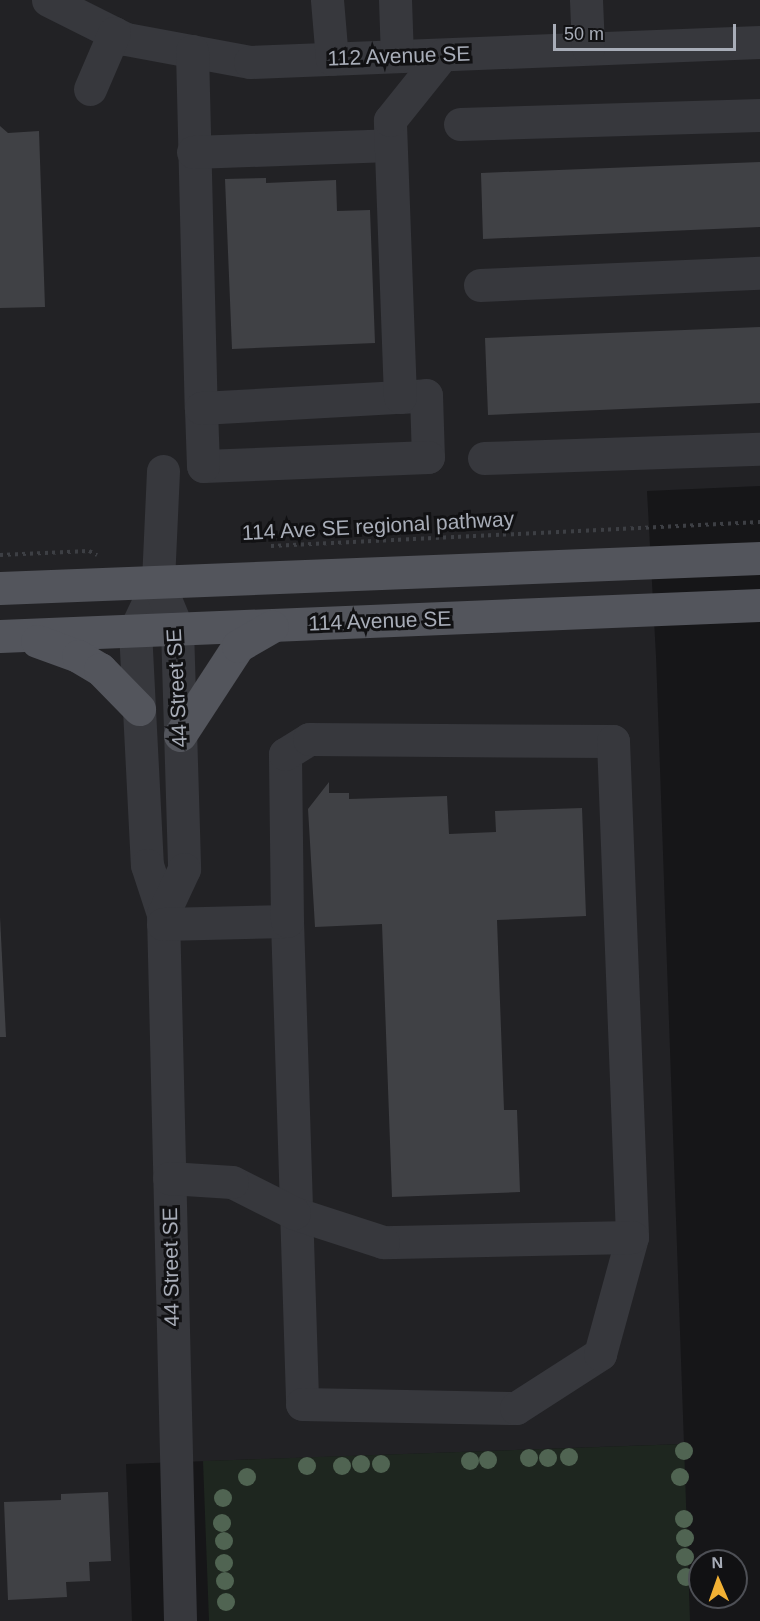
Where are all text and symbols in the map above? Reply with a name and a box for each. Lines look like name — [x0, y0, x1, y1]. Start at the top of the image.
scale bar — [556, 12, 739, 50]
text: 50 m — [564, 24, 604, 44]
street label: 112 Avenue SE — [327, 41, 471, 71]
street label: 114 Ave SE regional pathway — [241, 506, 515, 546]
street label: 114 Avenue SE — [308, 606, 452, 636]
street label: 44 Street SE — [161, 628, 193, 748]
street label: 44 Street SE — [157, 1207, 185, 1327]
north arrow — [688, 1549, 748, 1609]
text: N — [711, 1554, 723, 1571]

